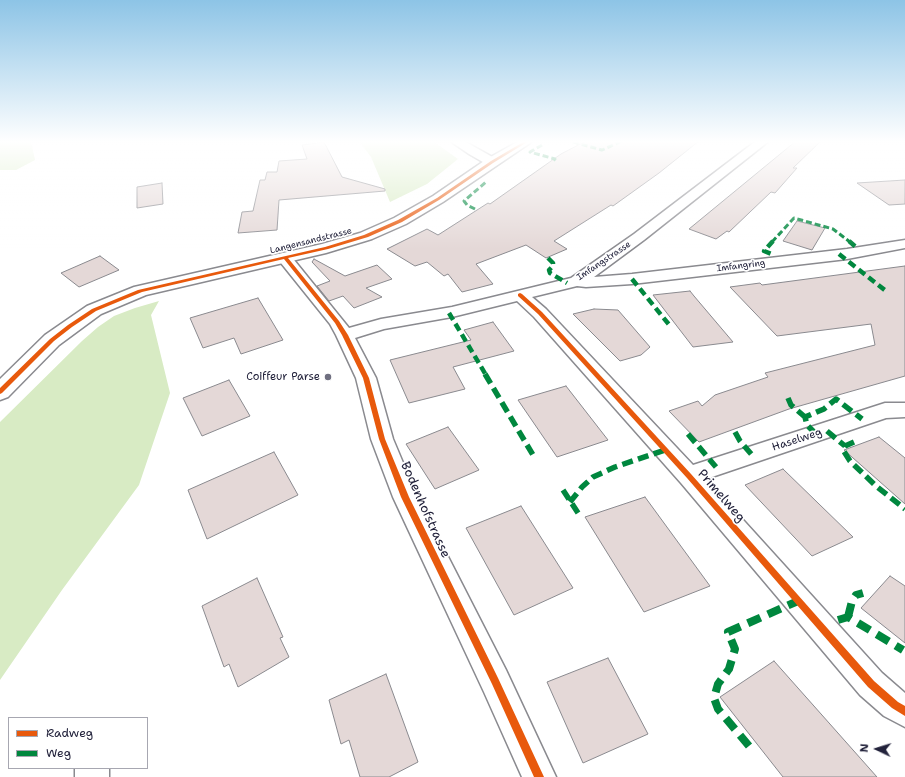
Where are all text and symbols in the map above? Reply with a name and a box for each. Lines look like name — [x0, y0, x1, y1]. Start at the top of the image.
street label: Langensandstrasse — [269, 226, 353, 256]
street label: Imfangstrasse — [575, 239, 633, 283]
street label: Imfangring — [716, 258, 766, 274]
place label: Coiffeur Parse — [246, 370, 320, 384]
marker: Coiffeur Parse — [323, 372, 333, 382]
street label: Haselweg — [770, 426, 824, 454]
street label: Bodenhofstrasse — [397, 460, 453, 560]
street label: Primelweg — [694, 466, 748, 526]
legend — [8, 717, 148, 769]
text: Radweg — [46, 725, 93, 741]
north arrow — [857, 729, 897, 769]
text: N — [857, 743, 872, 753]
text: Weg — [46, 745, 71, 761]

